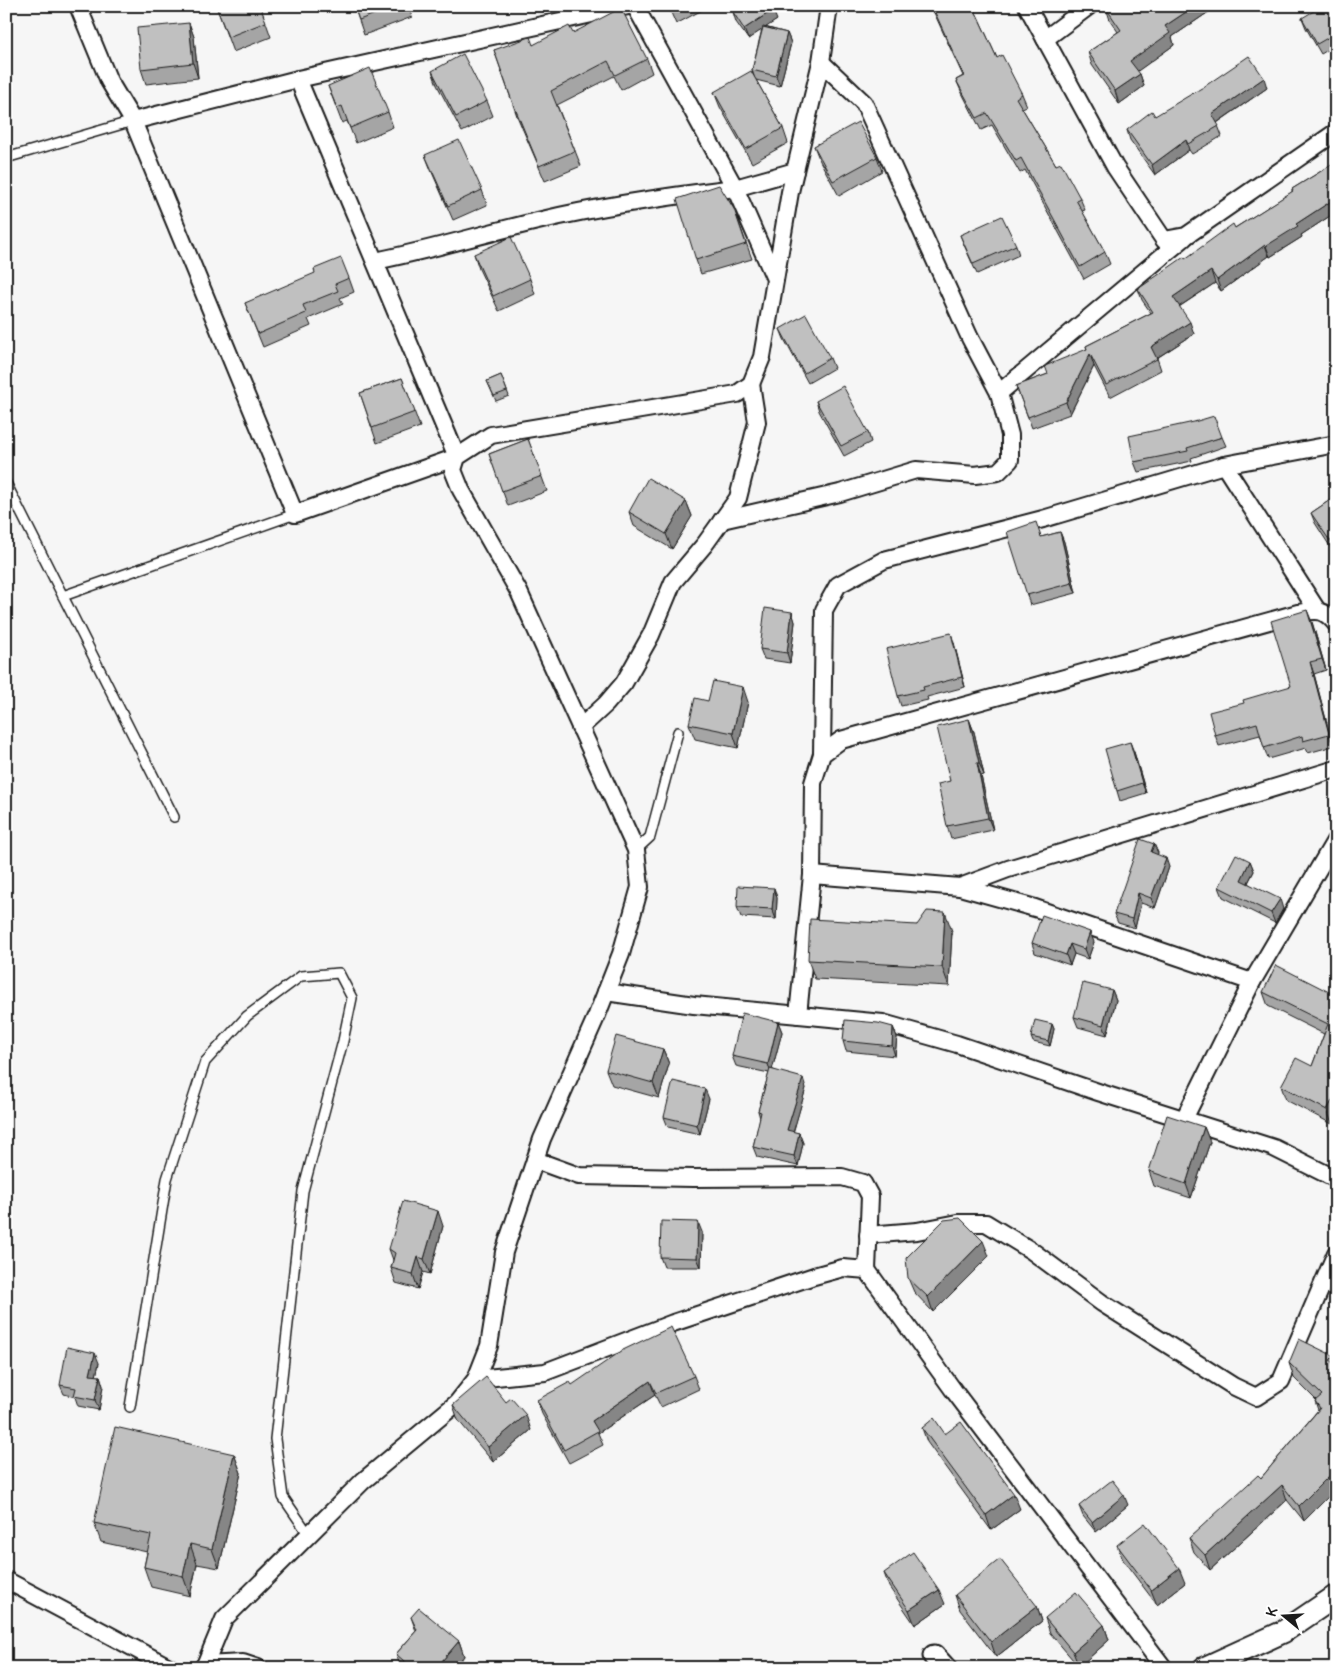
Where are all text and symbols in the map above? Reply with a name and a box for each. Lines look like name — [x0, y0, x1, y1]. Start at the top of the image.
north arrow — [1260, 1592, 1310, 1642]
text: K — [1263, 1605, 1282, 1619]

